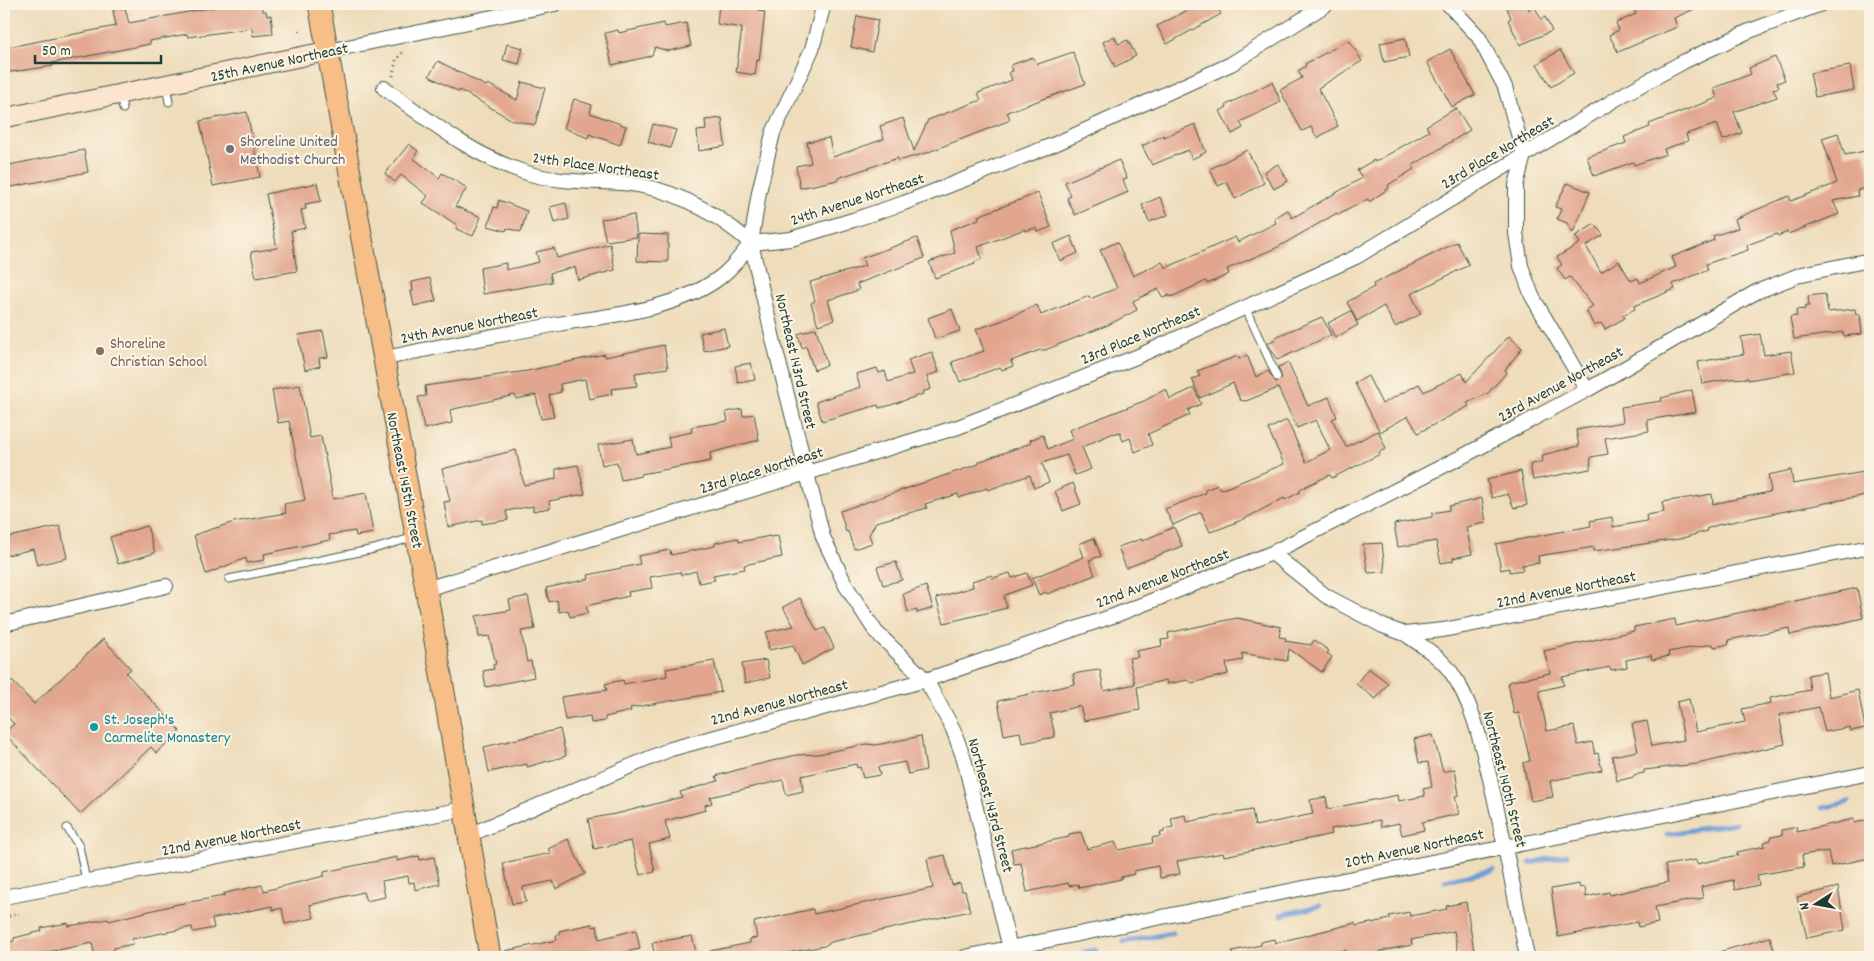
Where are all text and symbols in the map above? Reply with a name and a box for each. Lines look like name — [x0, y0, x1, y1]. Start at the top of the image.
scale bar — [35, 32, 161, 64]
street label: 25th Avenue Northeast — [209, 38, 351, 89]
text: 50 m — [42, 41, 71, 63]
street label: 23rd Place Northeast — [1437, 110, 1559, 196]
place label: Shoreline United Methodist Church — [240, 131, 345, 172]
marker: Shoreline United Methodist Church — [224, 143, 236, 155]
street label: 24th Place Northeast — [531, 147, 661, 188]
street label: 24th Avenue Northeast — [788, 168, 928, 233]
street label: Northeast 143rd Street — [768, 292, 821, 432]
street label: 23rd Place Northeast — [1077, 301, 1205, 372]
street label: 24th Avenue Northeast — [399, 302, 540, 351]
place label: Shoreline Christian School — [110, 333, 207, 374]
street label: 23rd Avenue Northeast — [1494, 341, 1628, 429]
marker: Shoreline Christian School — [94, 345, 106, 357]
street label: Northeast 145th Street — [379, 410, 428, 551]
street label: 23rd Place Northeast — [697, 442, 827, 501]
street label: 22nd Avenue Northeast — [1093, 543, 1233, 615]
street label: 22nd Avenue Northeast — [1495, 566, 1638, 615]
street label: 22nd Avenue Northeast — [708, 674, 851, 733]
place label: St. Joseph's Carmelite Monastery — [104, 709, 231, 750]
street label: Northeast 140th Street — [1476, 709, 1532, 850]
marker: St. Joseph's Carmelite Monastery — [88, 721, 100, 733]
street label: Northeast 143rd Street — [961, 736, 1019, 875]
street label: 22nd Avenue Northeast — [160, 814, 303, 863]
street label: 20th Avenue Northeast — [1343, 823, 1486, 875]
north arrow — [1792, 878, 1842, 928]
text: N — [1795, 901, 1816, 911]

